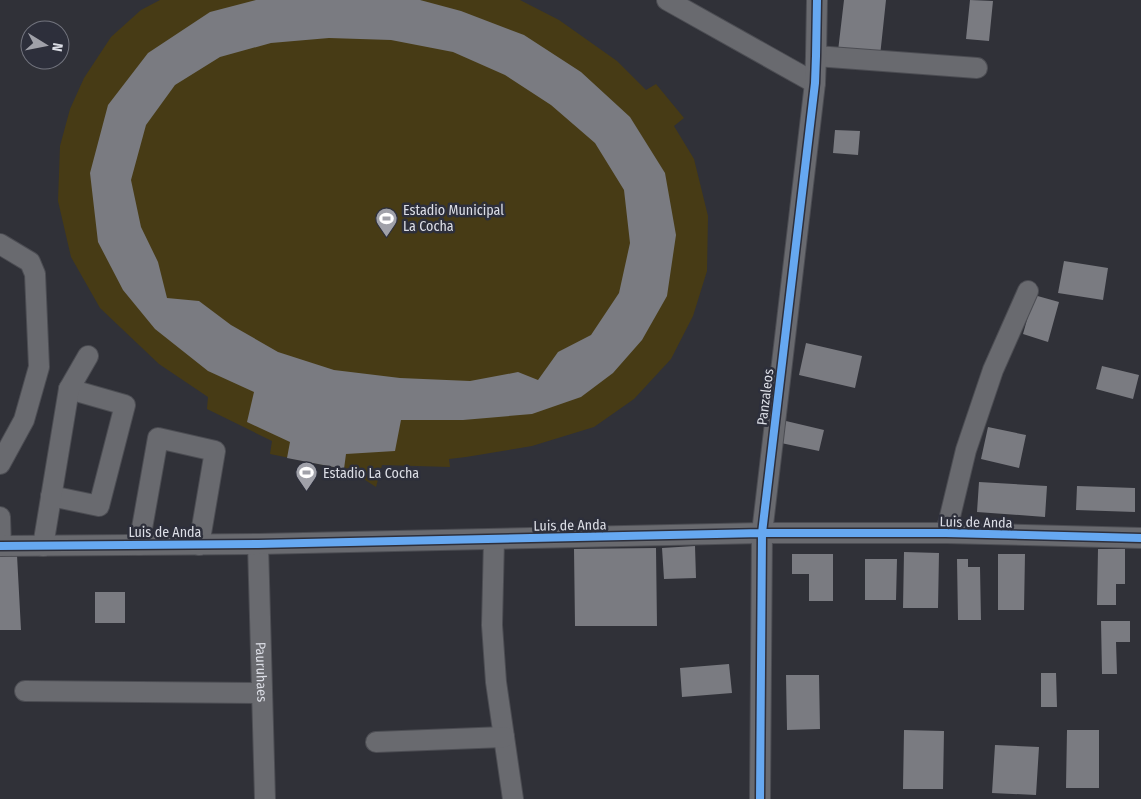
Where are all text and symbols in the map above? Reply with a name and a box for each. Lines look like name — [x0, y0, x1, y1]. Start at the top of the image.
north arrow — [20, 20, 70, 70]
text: N — [48, 42, 66, 53]
place label: Estadio Municipal La Cocha — [403, 202, 504, 235]
sports icon: Estadio Municipal La Cocha — [375, 206, 399, 237]
street label: Panzaleos — [754, 368, 777, 426]
sports icon: Estadio La Cocha — [295, 461, 319, 492]
place label: Estadio La Cocha — [323, 465, 419, 482]
street label: Luis de Anda — [939, 513, 1013, 532]
street label: Luis de Anda — [533, 516, 607, 535]
street label: Luis de Anda — [129, 524, 202, 541]
street label: Pauruhaes — [252, 642, 270, 702]

